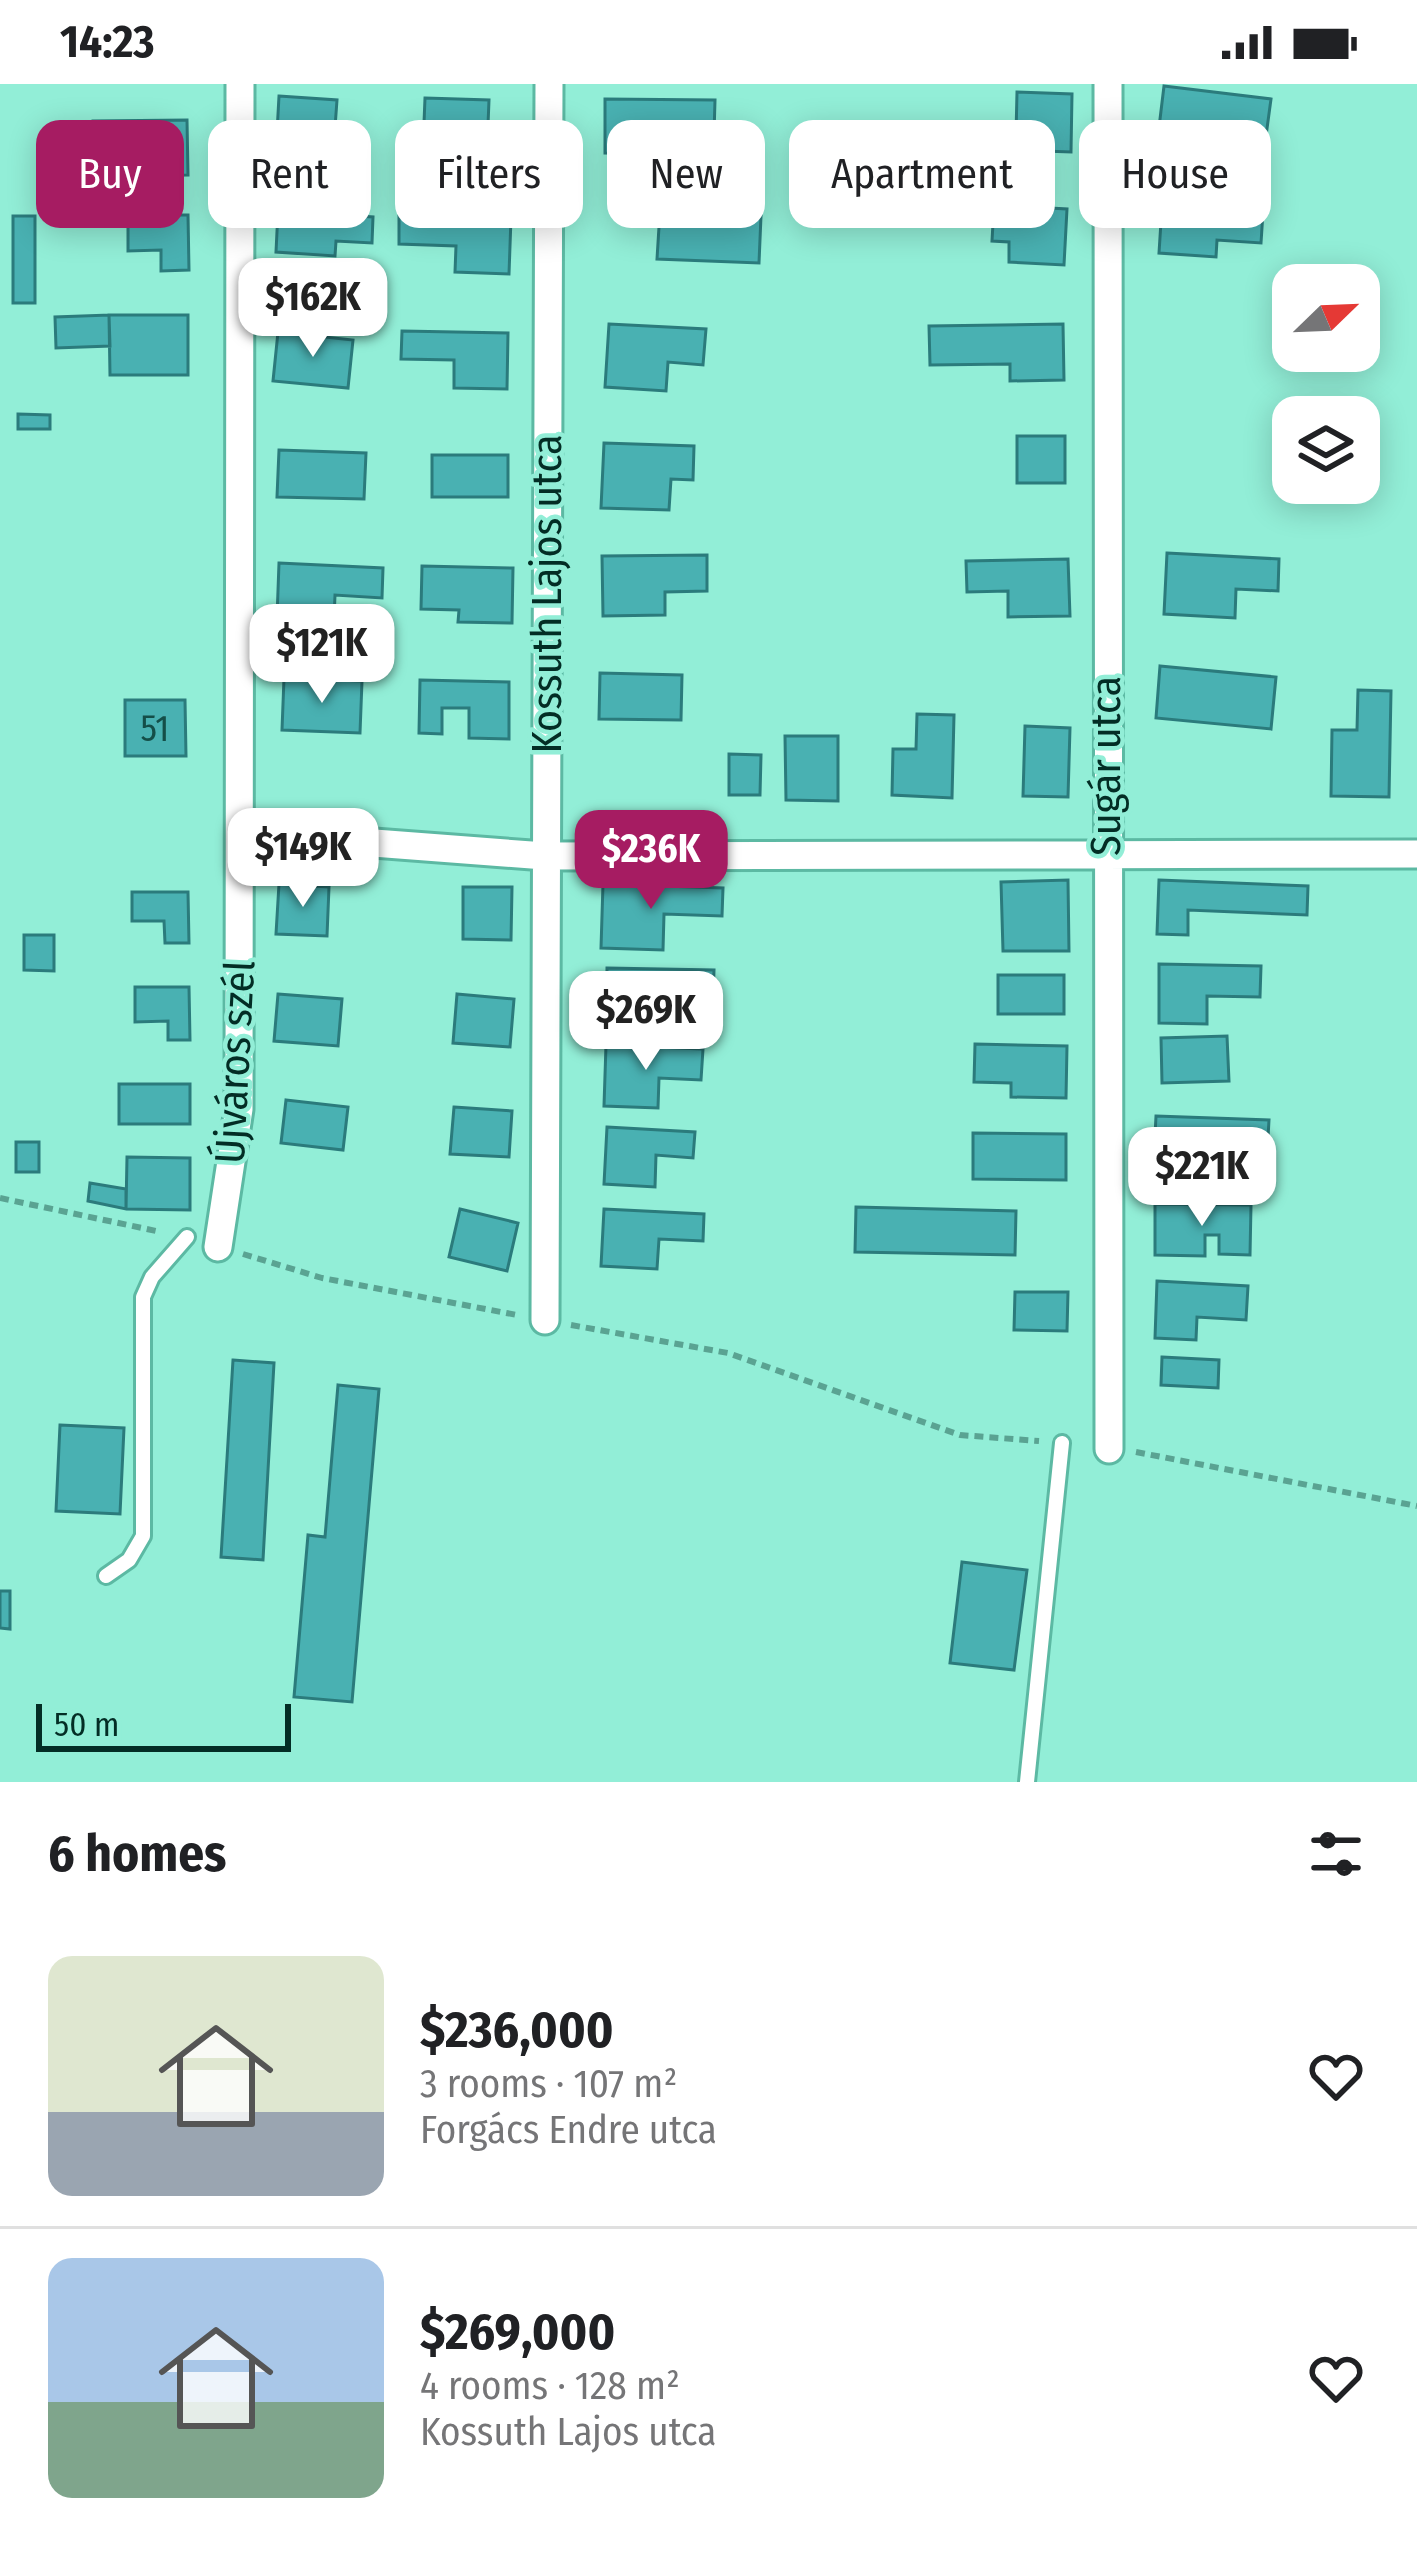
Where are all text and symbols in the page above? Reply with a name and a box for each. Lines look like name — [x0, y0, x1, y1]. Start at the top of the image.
text: 14:23 — [60, 15, 155, 69]
chip: Buy — [36, 120, 184, 228]
chip: Rent — [208, 120, 371, 228]
chip: Filters — [395, 120, 583, 228]
chip: New — [607, 120, 765, 228]
chip: Apartment — [789, 120, 1055, 228]
chip: House — [1079, 120, 1271, 228]
pin: $162K — [229, 258, 397, 360]
north arrow — [1272, 264, 1380, 372]
map controls — [1272, 264, 1380, 504]
text: $162K — [265, 274, 361, 320]
button: layers — [1272, 396, 1380, 504]
street label: Kossuth Lajos utca — [522, 434, 572, 754]
pin: $121K — [238, 604, 406, 706]
text: $121K — [276, 620, 368, 666]
street label: Sugár utca — [1081, 676, 1131, 856]
house number: 51 — [141, 707, 169, 751]
pin: $149K — [219, 808, 387, 910]
pin: $236K — [567, 810, 735, 912]
text: $149K — [255, 824, 351, 870]
text: $236K — [602, 826, 700, 872]
street label: Újváros szél — [205, 959, 265, 1165]
pin: $269K — [562, 971, 730, 1073]
text: $269K — [596, 987, 696, 1033]
pin: $221K — [1118, 1127, 1286, 1229]
text: $221K — [1155, 1143, 1249, 1189]
scale bar — [36, 1698, 291, 1751]
text: 50 m — [54, 1705, 119, 1745]
icon: filters — [1303, 1821, 1369, 1887]
text: 6 homes — [48, 1823, 226, 1885]
text: $236,000 — [420, 1999, 614, 2061]
icon: home — [144, 2004, 288, 2148]
icon: heart — [1303, 2043, 1369, 2109]
text: 3 rooms · 107 m² — [420, 2061, 677, 2107]
text: Forgács Endre utca — [420, 2107, 717, 2153]
text: $269,000 — [420, 2301, 615, 2363]
icon: home — [144, 2306, 288, 2450]
icon: heart — [1303, 2345, 1369, 2411]
text: 4 rooms · 128 m² — [420, 2363, 680, 2409]
text: Kossuth Lajos utca — [420, 2409, 716, 2455]

